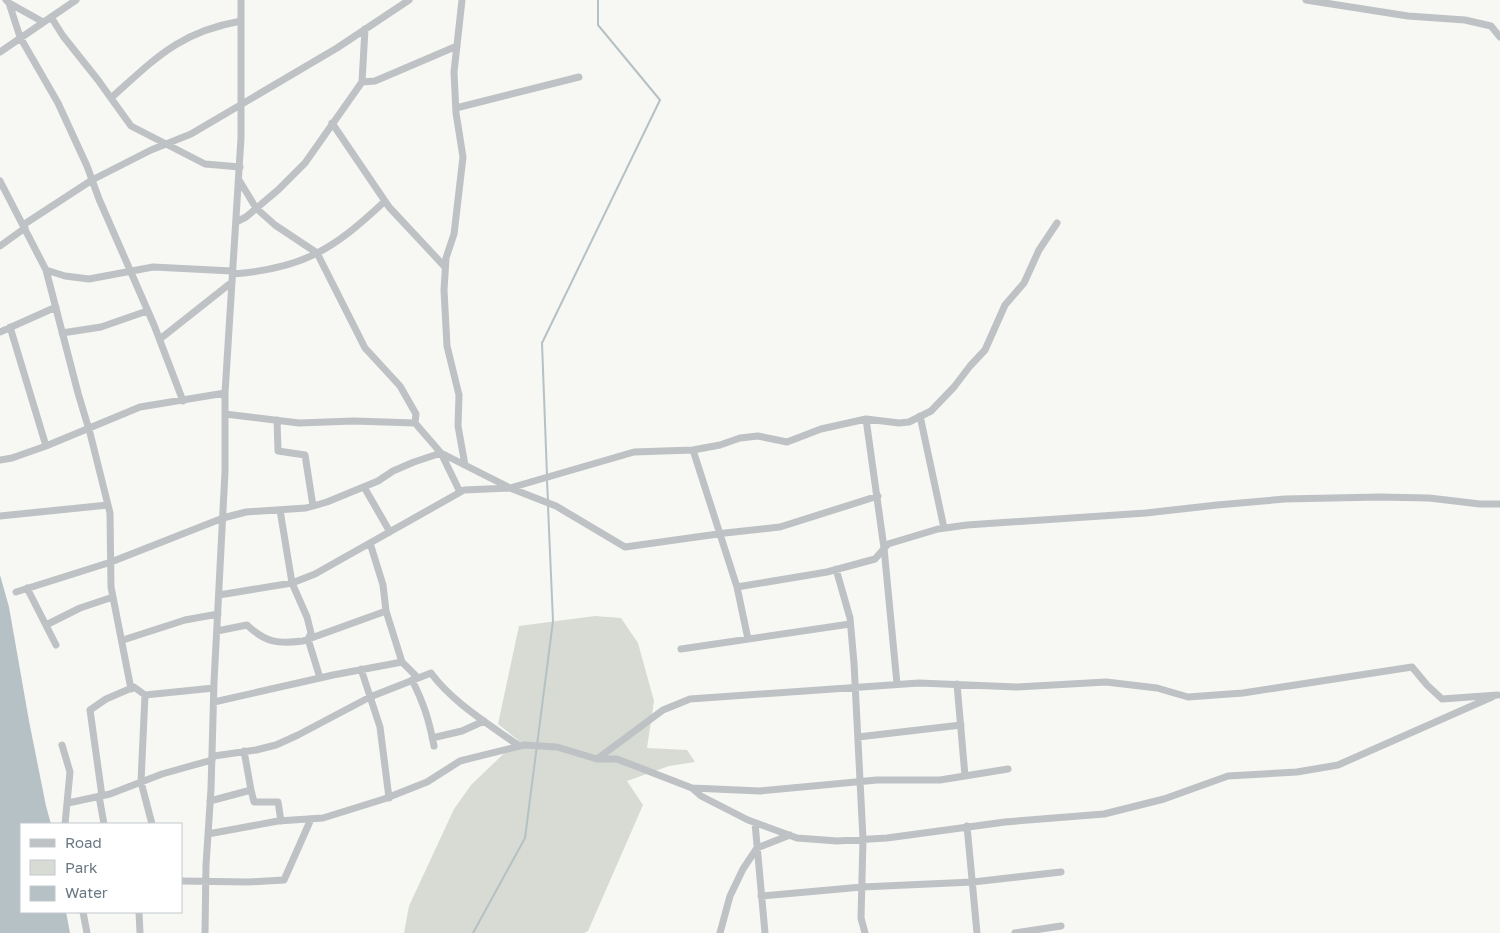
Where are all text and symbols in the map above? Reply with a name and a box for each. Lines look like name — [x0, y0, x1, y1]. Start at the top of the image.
legend — [20, 823, 182, 913]
text: Road — [65, 833, 102, 851]
text: Park — [65, 858, 98, 876]
text: Water — [65, 883, 108, 901]

